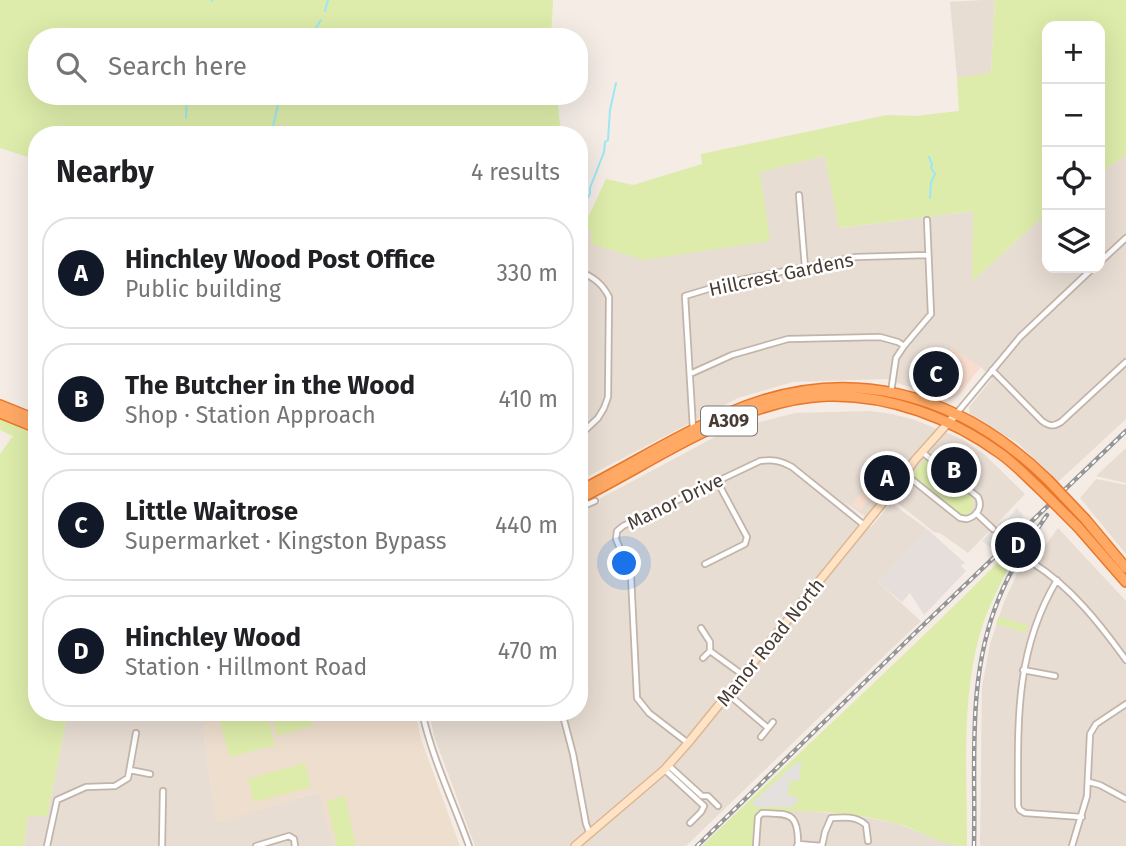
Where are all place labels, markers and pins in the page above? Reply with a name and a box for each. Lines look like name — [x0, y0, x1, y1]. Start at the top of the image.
pin: C — [913, 348, 959, 400]
pin: B — [931, 444, 977, 496]
pin: A — [864, 452, 910, 504]
pin: D — [995, 519, 1041, 571]

